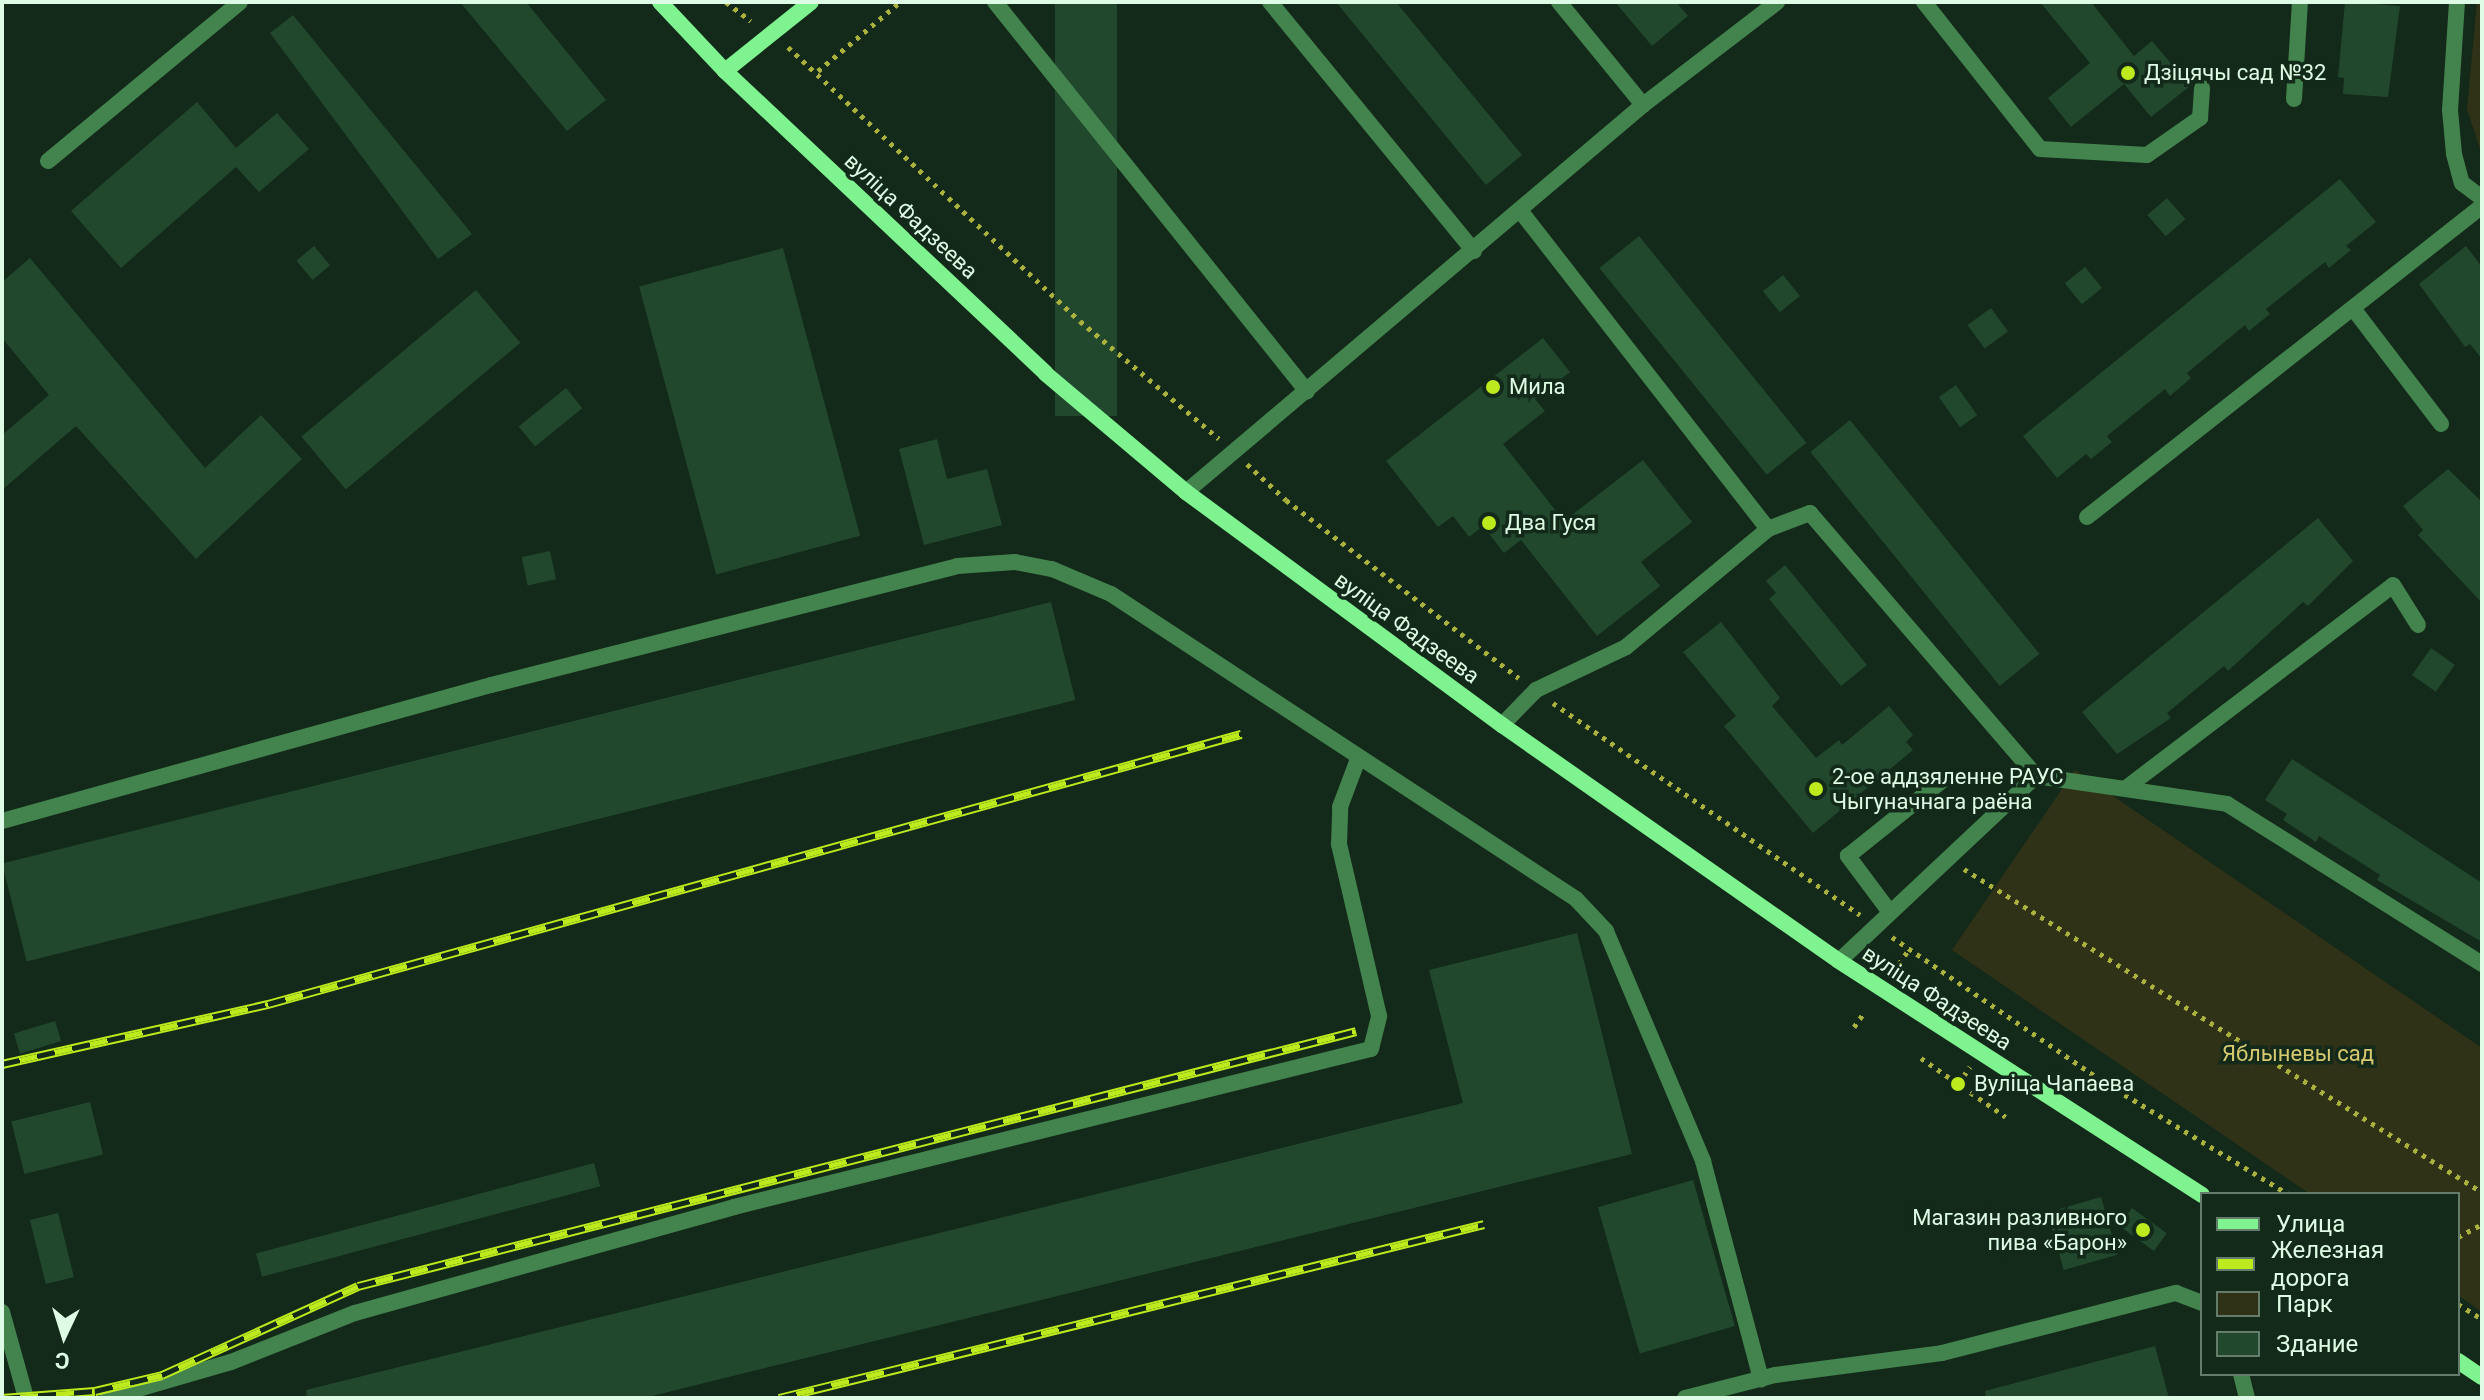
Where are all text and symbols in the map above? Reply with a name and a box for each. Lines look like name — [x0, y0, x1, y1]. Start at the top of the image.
place label: Дзіцячы сад №32 — [2144, 60, 2326, 86]
marker: Дзіцячы сад №32 — [2119, 64, 2137, 82]
street label: вуліца Фадзеева — [839, 148, 983, 284]
place label: Мила — [1509, 374, 1566, 400]
marker: Мила — [1484, 378, 1502, 396]
place label: Два Гуся — [1505, 510, 1596, 536]
marker: Два Гуся — [1480, 514, 1498, 532]
street label: вуліца Фадзеева — [1330, 567, 1484, 689]
place label: 2-ое аддзяленне РАУС Чыгуначнага раёна — [1832, 763, 2064, 814]
marker: 2-ое аддзяленне РАУС Чыгуначнага раёна — [1807, 780, 1825, 798]
street label: вуліца Фадзеева — [1858, 940, 2016, 1056]
park label: Яблыневы сад — [2222, 1041, 2374, 1067]
place label: Вуліца Чапаева — [1974, 1071, 2134, 1097]
marker: Вуліца Чапаева — [1949, 1075, 1967, 1093]
legend — [2200, 1192, 2460, 1376]
place label: Магазин разливного пива «Барон» — [1912, 1204, 2127, 1256]
text: Улица — [2276, 1210, 2345, 1238]
marker: Магазин разливного пива «Барон» — [2134, 1221, 2152, 1239]
text: Железная дорога — [2271, 1236, 2384, 1292]
text: Парк — [2276, 1290, 2333, 1318]
north arrow — [24, 1296, 104, 1376]
text: Здание — [2276, 1330, 2358, 1358]
text: С — [54, 1347, 70, 1373]

